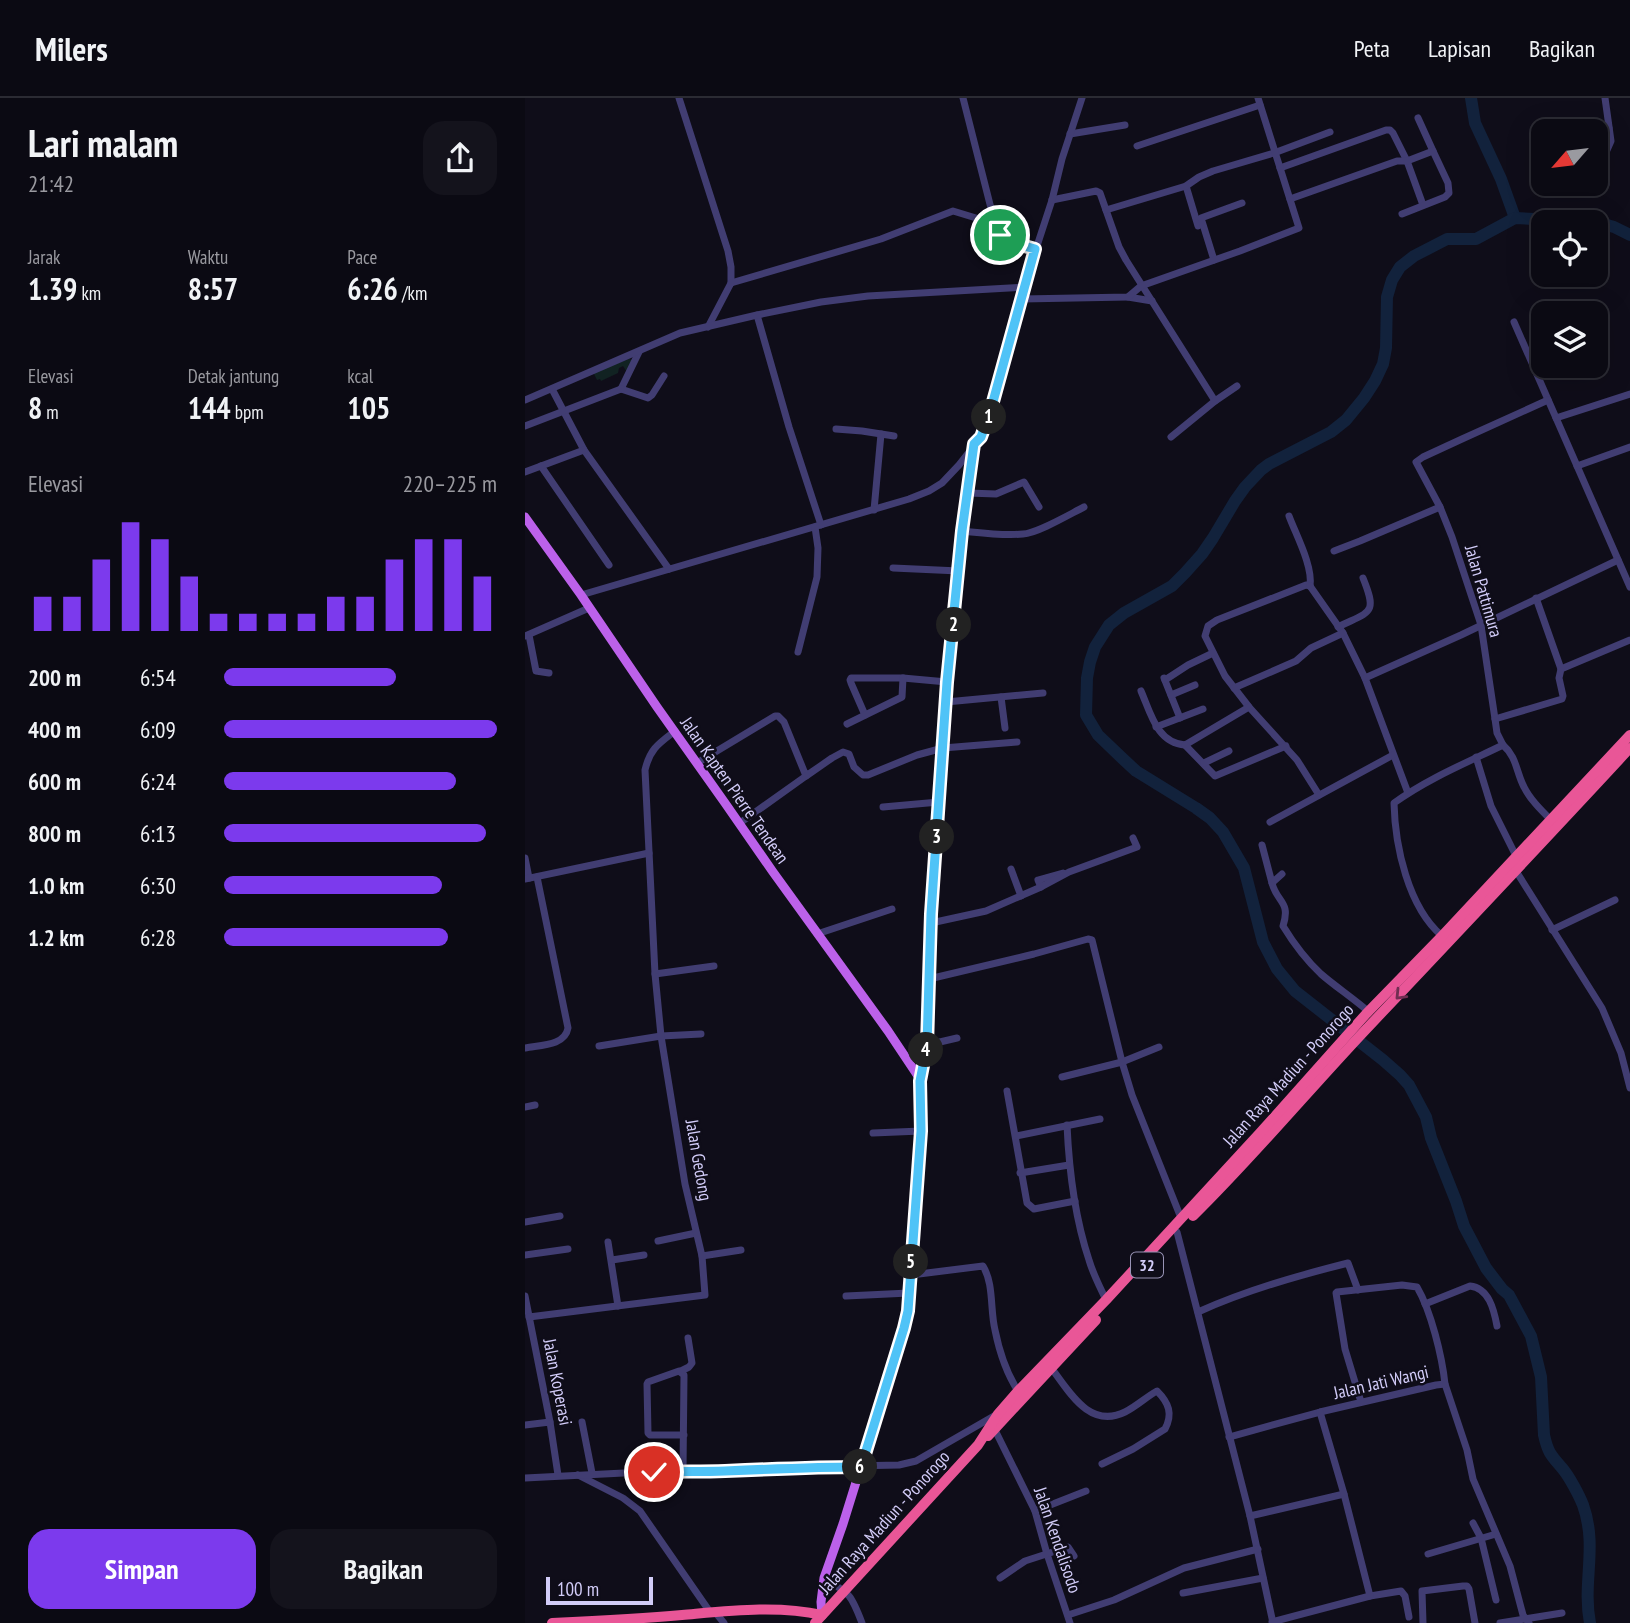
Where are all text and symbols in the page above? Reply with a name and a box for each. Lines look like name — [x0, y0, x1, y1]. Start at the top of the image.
text: Milers — [35, 27, 108, 70]
text: Peta — [1354, 33, 1390, 64]
text: Lapisan — [1428, 33, 1491, 64]
text: Bagikan — [1529, 33, 1595, 64]
text: Lari malam — [28, 118, 178, 167]
north arrow — [1531, 119, 1608, 196]
map controls — [1531, 119, 1608, 378]
button: share — [423, 121, 497, 195]
text: 21:42 — [28, 169, 74, 198]
pin — [970, 205, 1030, 265]
button: locate — [1531, 210, 1608, 287]
icon: arrive — [981, 216, 1019, 254]
text: Jarak — [28, 245, 60, 269]
text: Waktu — [188, 245, 228, 269]
text: Pace — [347, 245, 377, 269]
text: 1.39 — [28, 269, 77, 308]
text: 8:57 — [188, 269, 238, 308]
text: 6:26 — [347, 269, 398, 308]
text: km — [77, 281, 101, 305]
text: /km — [398, 281, 427, 305]
button: layers — [1531, 301, 1608, 378]
text: Elevasi — [28, 364, 74, 388]
text: Detak jantung — [188, 364, 279, 388]
text: kcal — [347, 364, 373, 388]
text: 8 — [28, 388, 42, 427]
text: 144 — [188, 388, 231, 427]
text: 105 — [347, 388, 390, 427]
text: m — [42, 400, 59, 424]
text: bpm — [231, 400, 264, 424]
pin: 1 — [972, 400, 1007, 434]
text: 1 — [984, 404, 993, 428]
text: Elevasi — [28, 469, 83, 498]
text: 220–225 m — [403, 469, 497, 498]
street label: Jalan Pattimura — [1460, 541, 1508, 640]
pin: 2 — [937, 608, 971, 642]
text: 2 — [949, 612, 958, 636]
text: 200 m — [28, 663, 81, 692]
text: 6:54 — [140, 663, 176, 692]
street label: Jalan Kapten Pierre Tendean — [675, 711, 794, 868]
text: 400 m — [28, 715, 81, 744]
text: 6:09 — [140, 715, 176, 744]
text: 600 m — [28, 767, 81, 796]
text: 6:24 — [140, 767, 176, 796]
text: 800 m — [28, 819, 81, 848]
text: 6:13 — [140, 819, 176, 848]
pin: 3 — [919, 820, 955, 854]
text: 3 — [932, 824, 941, 848]
text: 1.0 km — [28, 871, 84, 900]
text: 6:30 — [140, 871, 176, 900]
text: 1.2 km — [28, 923, 84, 952]
text: 6:28 — [140, 923, 176, 952]
one-way arrow — [1395, 987, 1408, 1000]
street label: Jalan Raya Madiun - Ponorogo — [1217, 998, 1359, 1152]
pin: 4 — [909, 1032, 943, 1068]
text: 4 — [921, 1037, 930, 1061]
street label: Jalan Gedong — [680, 1117, 717, 1202]
pin: 5 — [893, 1244, 929, 1280]
text: 5 — [906, 1249, 915, 1273]
road number: 32 — [1131, 1252, 1163, 1278]
street label: Jalan Koperasi — [538, 1336, 578, 1427]
street label: Jalan Jati Wangi — [1330, 1360, 1431, 1404]
pin — [624, 1442, 684, 1502]
street label: Jalan Raya Madiun - Ponorogo — [813, 1445, 955, 1599]
pin: 6 — [843, 1450, 877, 1484]
icon: check — [635, 1453, 673, 1491]
text: 6 — [855, 1454, 864, 1478]
street label: Jalan Kendalisodo — [1029, 1483, 1087, 1596]
button: Simpan — [28, 1529, 256, 1609]
button: Bagikan — [270, 1529, 497, 1609]
scale bar — [546, 1574, 653, 1606]
text: 100 m — [557, 1577, 599, 1601]

